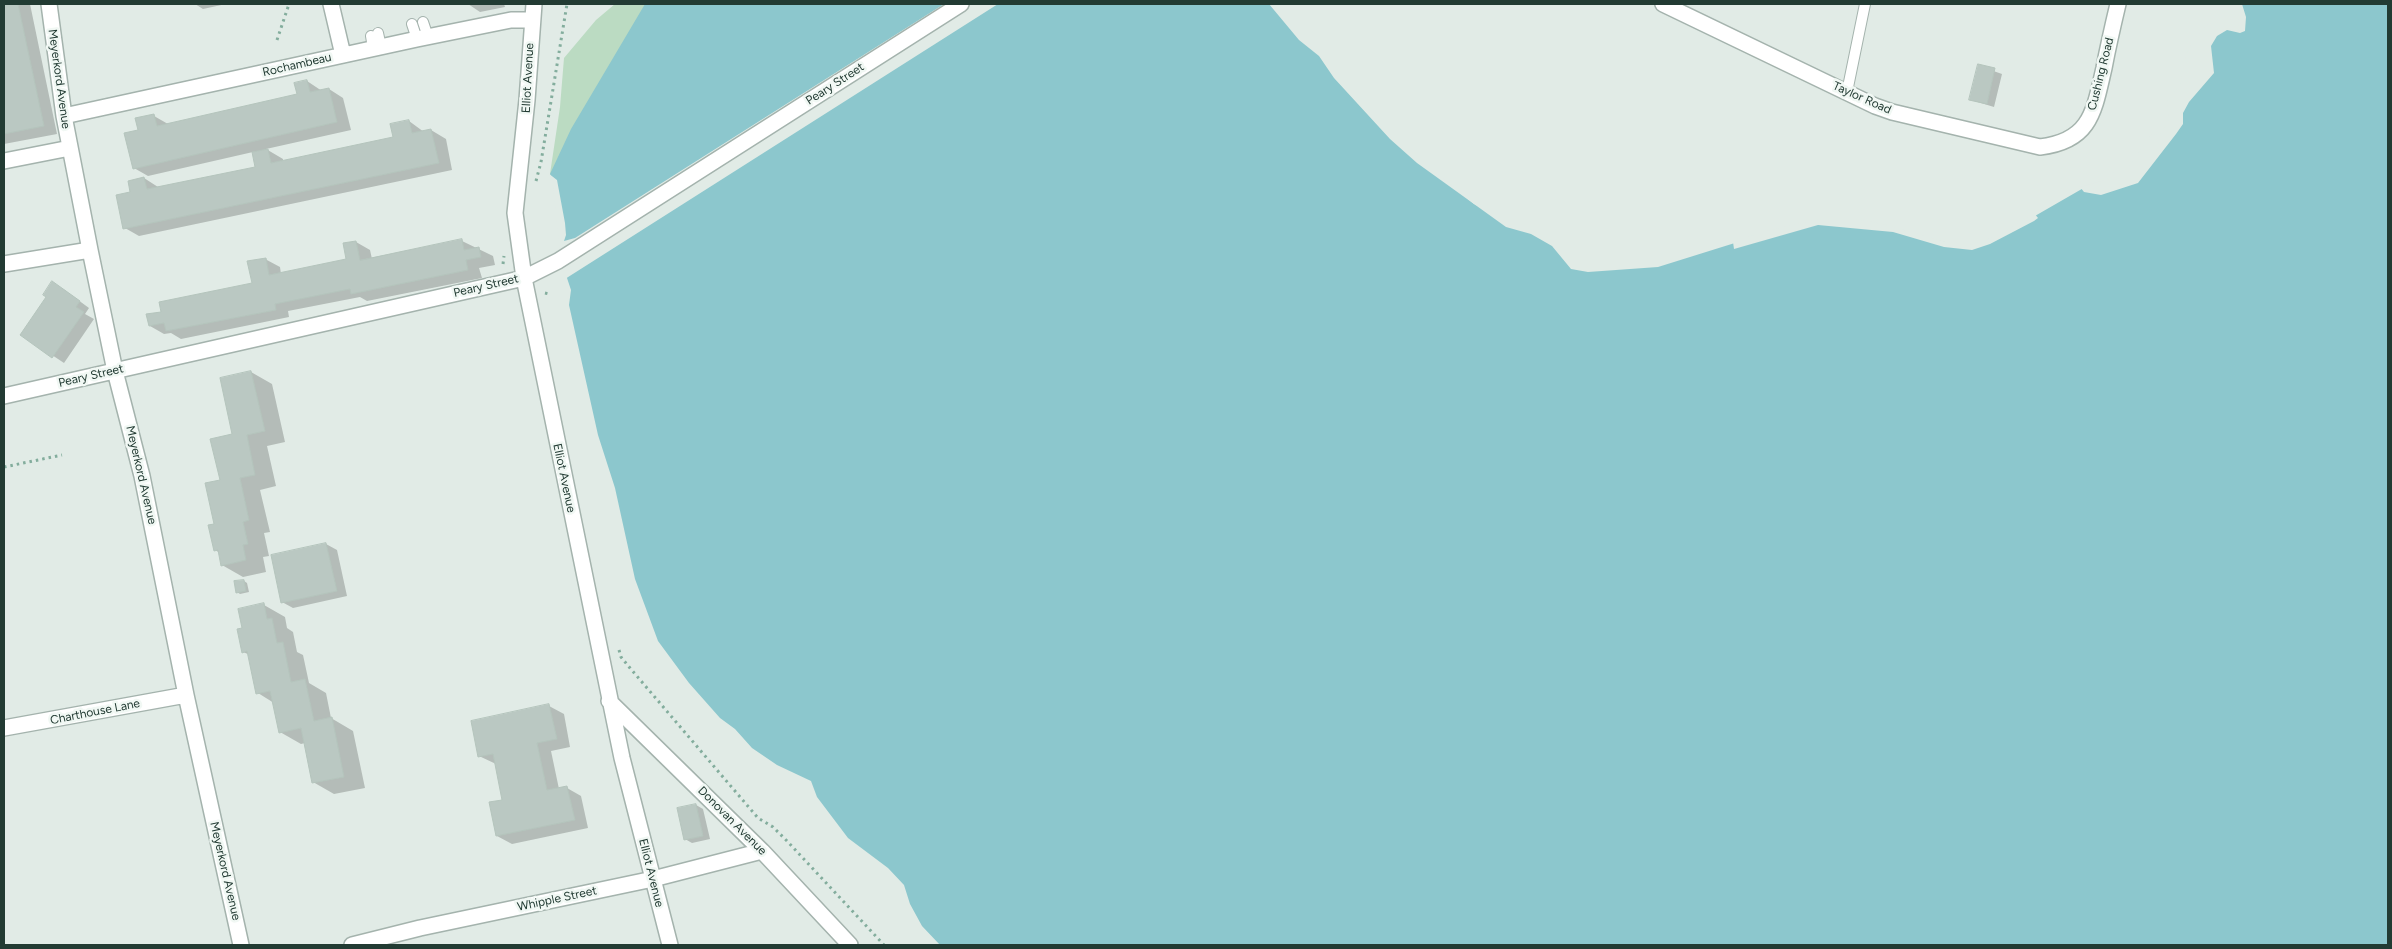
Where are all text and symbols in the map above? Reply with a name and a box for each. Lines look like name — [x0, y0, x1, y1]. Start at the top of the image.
street label: Meyerkord Avenue — [45, 28, 73, 130]
street label: Cushing Road — [2085, 36, 2117, 112]
street label: Elliot Avenue — [519, 43, 537, 113]
street label: Rochambeau — [261, 50, 333, 80]
street label: Peary Street — [803, 60, 867, 108]
street label: Taylor Road — [1831, 79, 1893, 117]
street label: Peary Street — [452, 272, 520, 300]
street label: Peary Street — [57, 362, 125, 390]
street label: Meyerkord Avenue — [123, 424, 159, 526]
street label: Elliot Avenue — [550, 442, 578, 514]
street label: Charthouse Lane — [49, 696, 141, 728]
street label: Donovan Avenue — [695, 784, 769, 858]
street label: Meyerkord Avenue — [207, 820, 243, 922]
street label: Elliot Avenue — [636, 837, 666, 909]
street label: Whipple Street — [516, 884, 598, 914]

